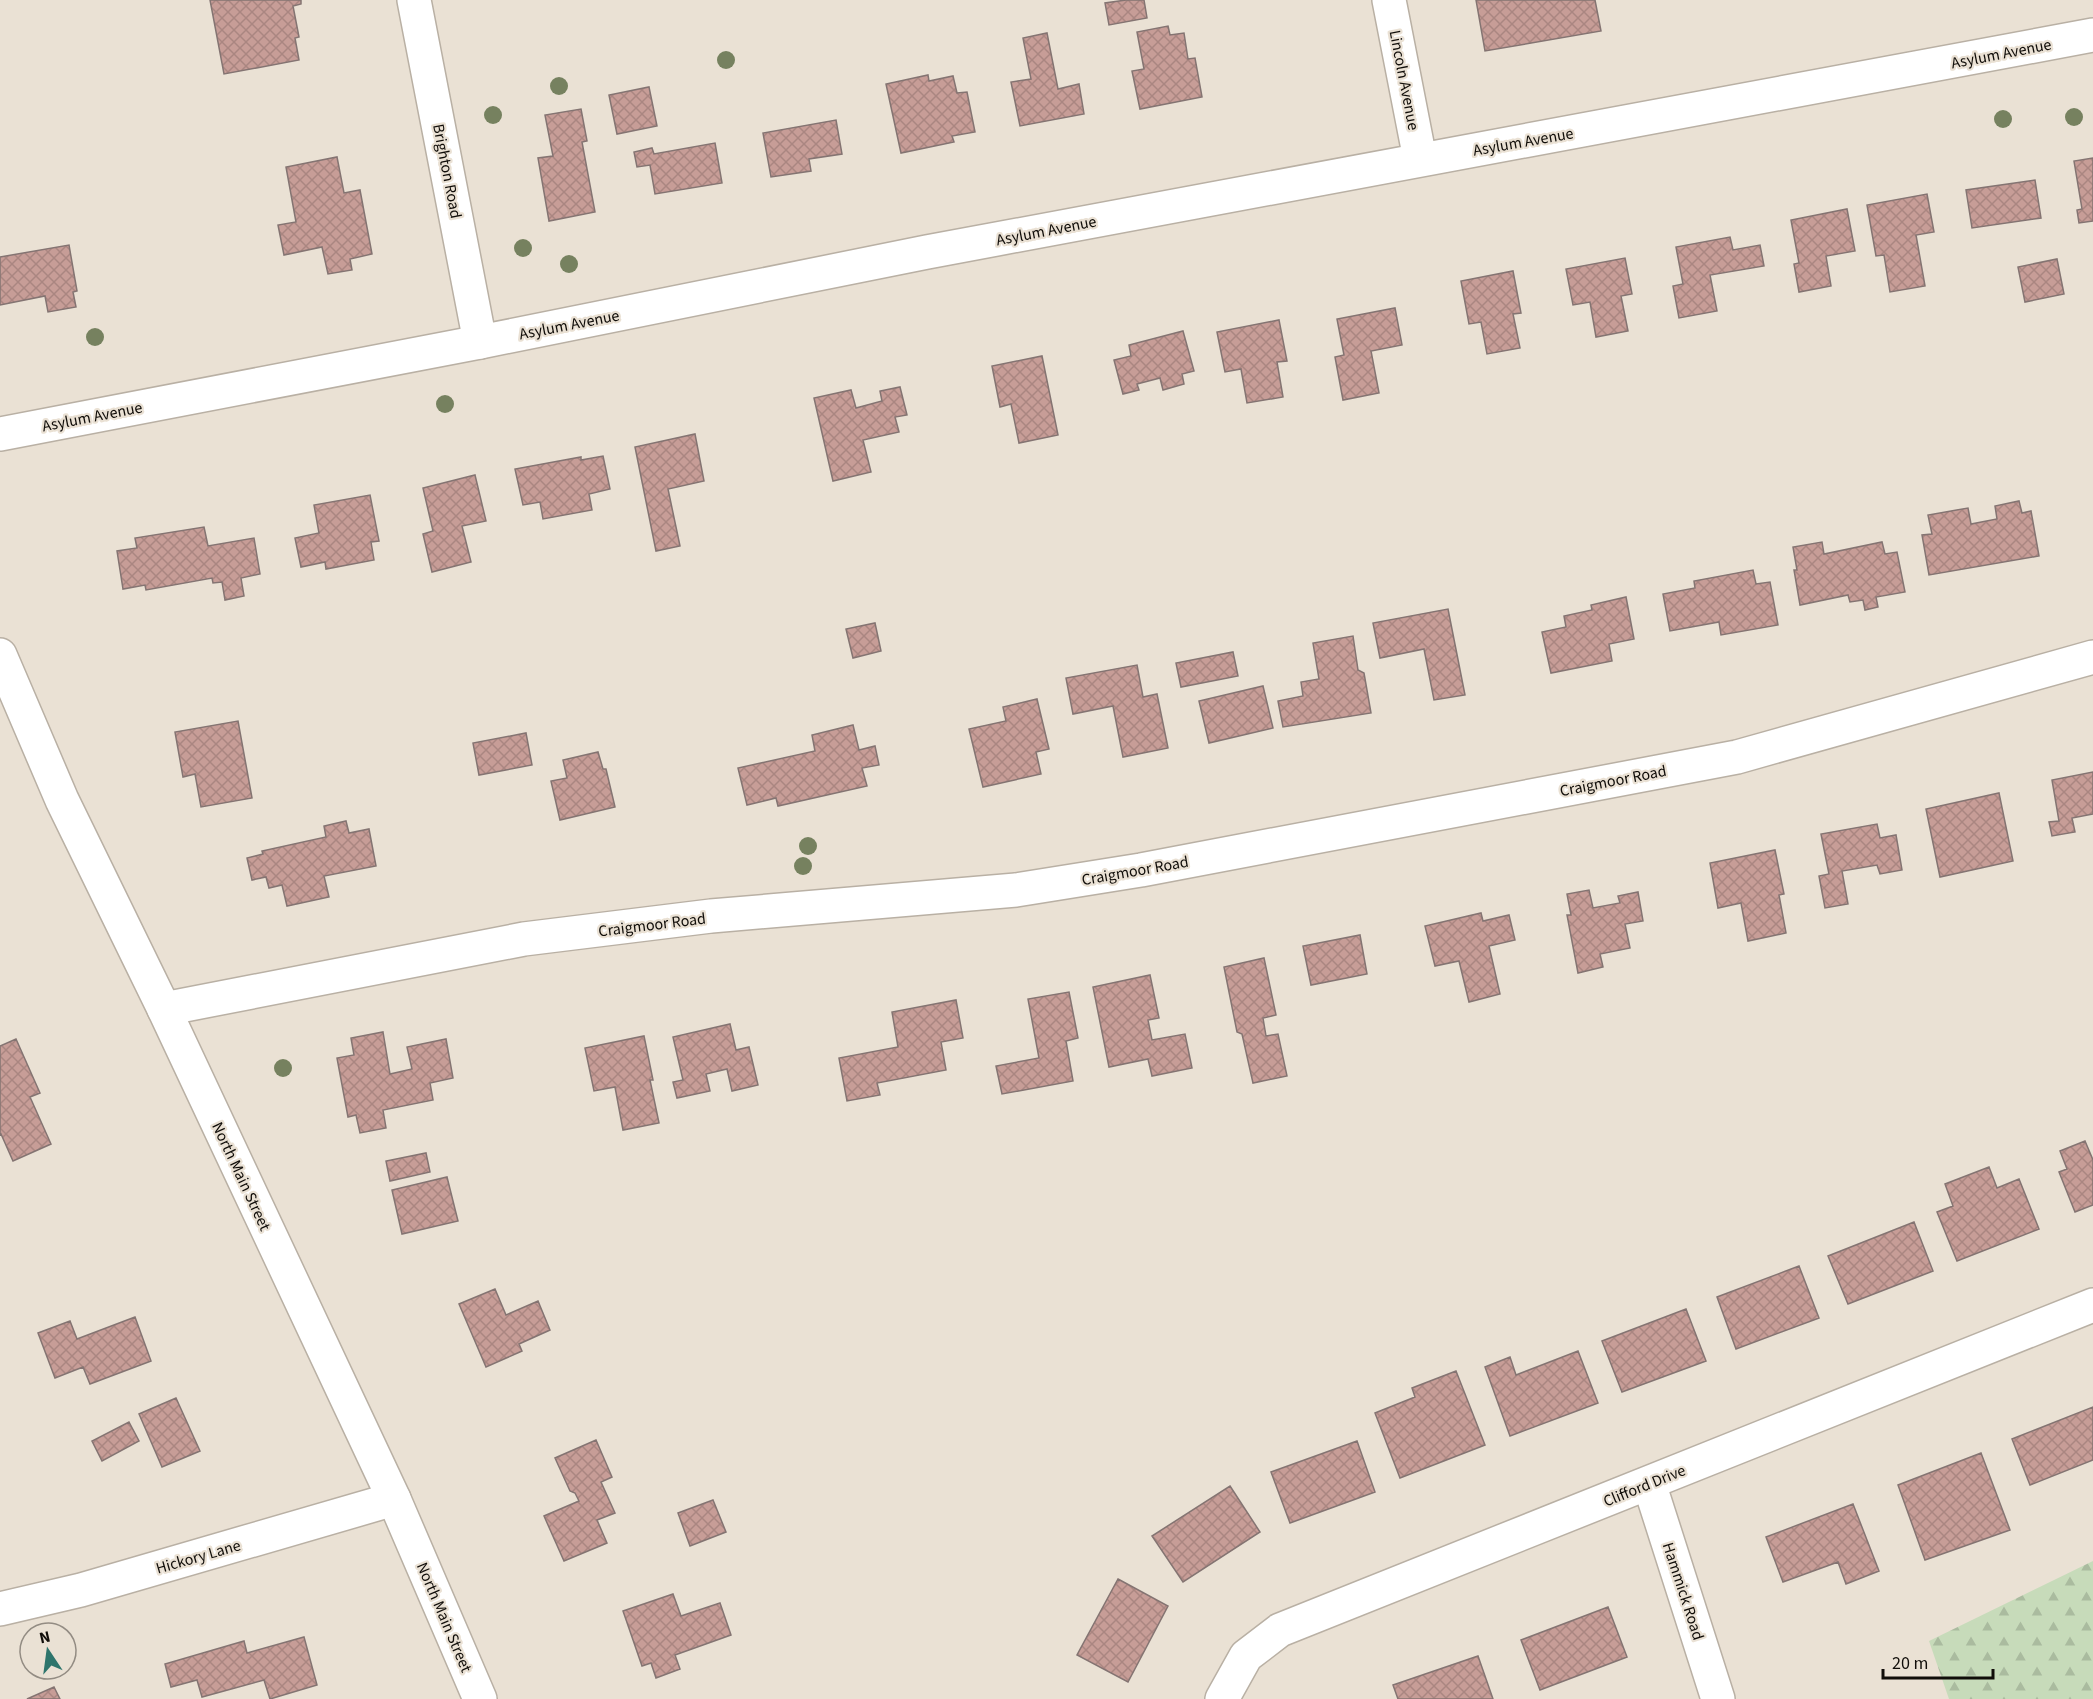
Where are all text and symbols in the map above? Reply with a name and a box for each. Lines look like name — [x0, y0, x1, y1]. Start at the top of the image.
street label: Lincoln Avenue — [1384, 28, 1425, 132]
street label: Asylum Avenue — [1949, 33, 2053, 74]
street label: Brighton Road — [427, 122, 467, 220]
street label: Asylum Avenue — [1471, 122, 1575, 162]
street label: Asylum Avenue — [994, 210, 1098, 251]
street label: Asylum Avenue — [517, 304, 621, 345]
street label: Asylum Avenue — [40, 396, 144, 437]
street label: Craigmoor Road — [1558, 760, 1668, 802]
street label: Craigmoor Road — [1080, 851, 1190, 891]
street label: Craigmoor Road — [597, 907, 707, 942]
street label: North Main Street — [206, 1118, 276, 1235]
street label: Clifford Drive — [1600, 1459, 1689, 1512]
street label: Hickory Lane — [153, 1534, 243, 1580]
street label: Hammick Road — [1657, 1540, 1709, 1643]
street label: North Main Street — [411, 1559, 477, 1676]
north arrow — [18, 1621, 78, 1681]
text: N — [37, 1625, 53, 1649]
scale bar — [1883, 1642, 1992, 1680]
text: 20 m — [1892, 1651, 1928, 1676]

